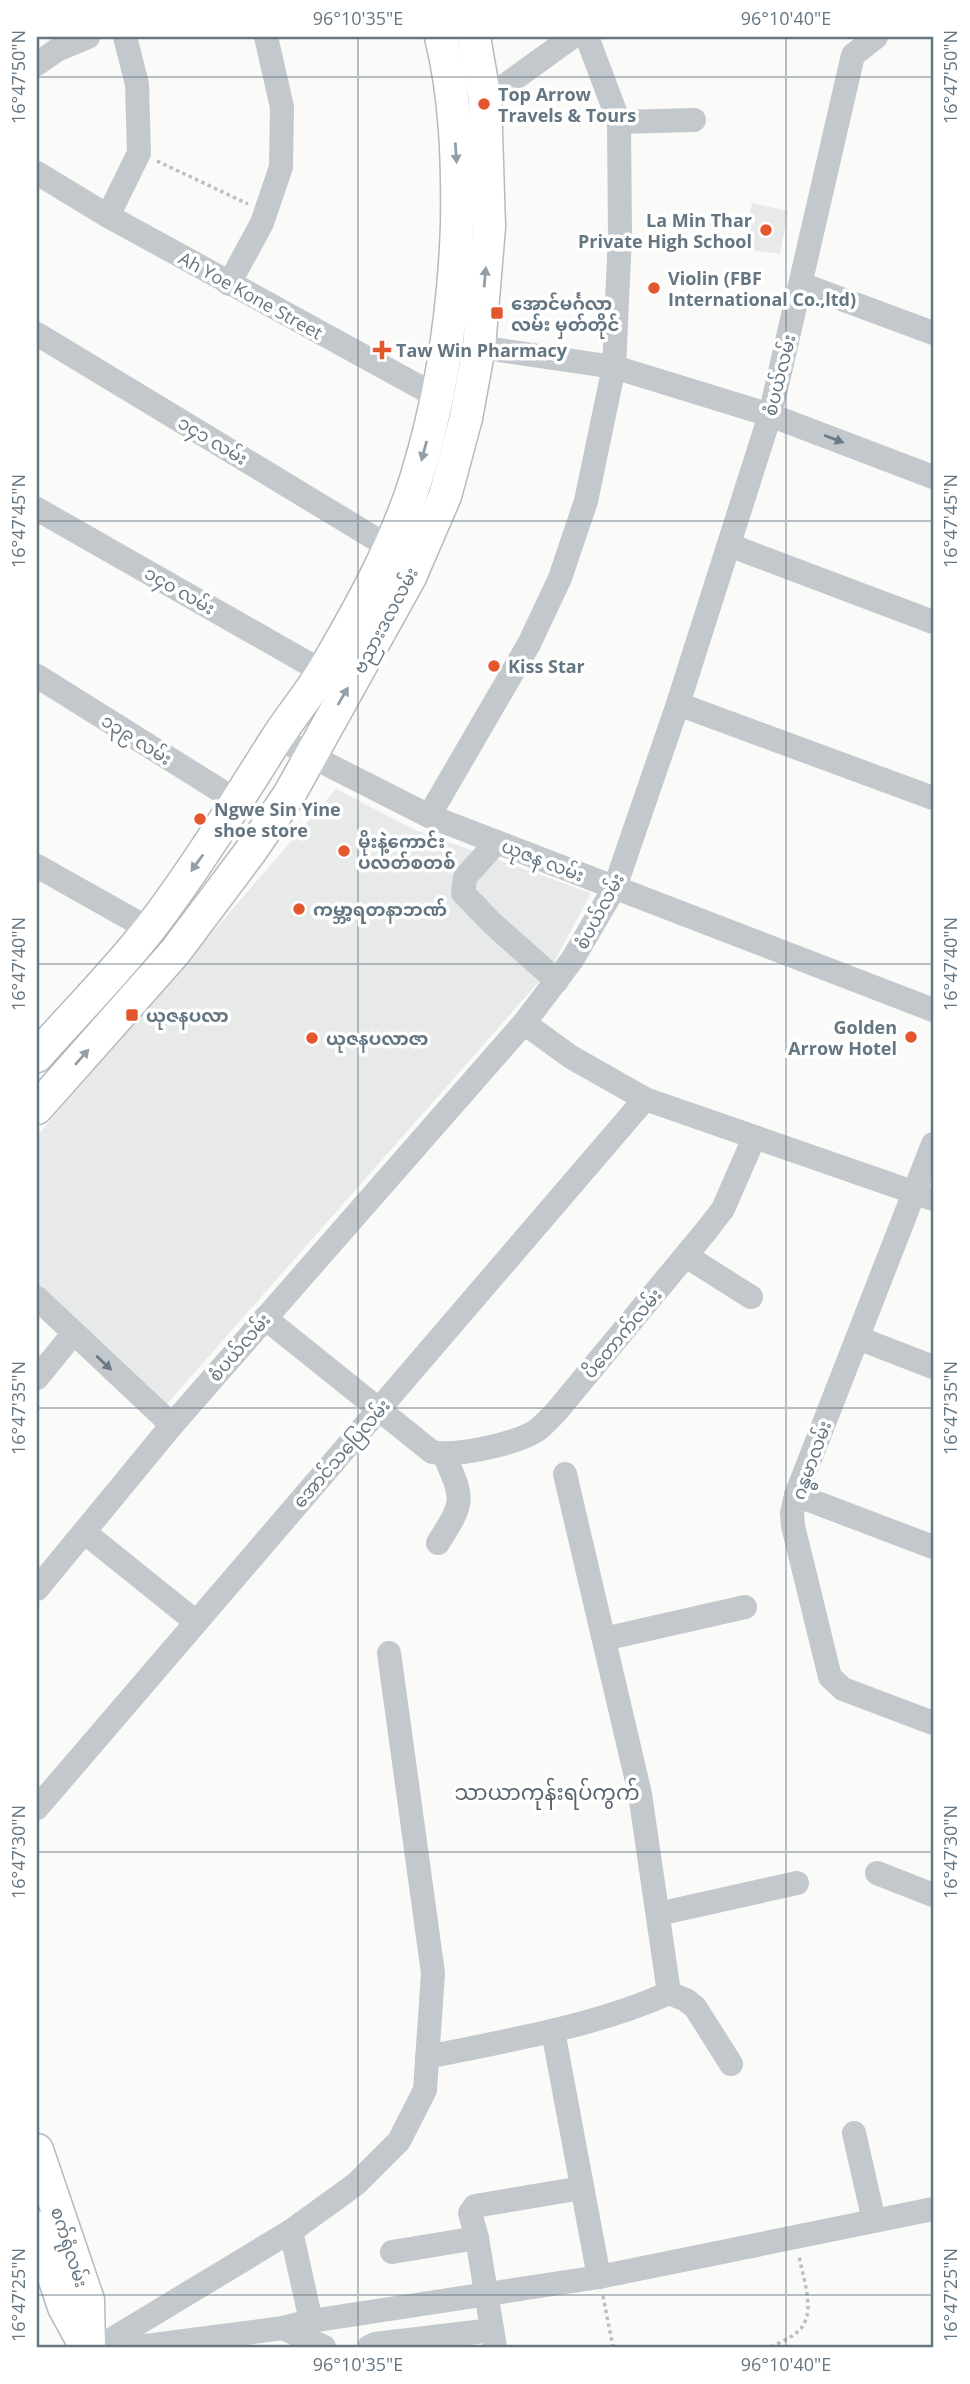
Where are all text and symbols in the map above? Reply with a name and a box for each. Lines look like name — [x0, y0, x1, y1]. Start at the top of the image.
text: 96°10'35"E — [313, 6, 403, 30]
text: 96°10'40"E — [741, 6, 831, 30]
text: 16°47'50"N — [6, 30, 30, 124]
text: 16°47'50"N — [938, 30, 962, 124]
place label: Top Arrow Travels & Tours — [498, 82, 636, 127]
marker: Top Arrow Travels & Tours — [476, 96, 492, 112]
one-way arrow — [451, 142, 462, 164]
place label: La Min Thar Private High School — [578, 208, 752, 253]
marker: La Min Thar Private High School — [758, 222, 774, 238]
street label: Ah Yoe Kone Street — [175, 246, 327, 344]
one-way arrow — [480, 266, 491, 288]
place label: Violin (FBF International Co.,ltd) — [668, 266, 856, 311]
marker: Violin (FBF International Co.,ltd) — [646, 280, 662, 296]
place label: အောင်မင်္ဂလာ လမ်း မှတ်တိုင် — [511, 291, 620, 339]
marker: အောင်မင်္ဂလာ လမ်း မှတ်တိုင် — [489, 305, 505, 321]
street label: စံပယ်လမ်း — [757, 332, 801, 418]
place label: Taw Win Pharmacy — [396, 338, 568, 362]
marker: Taw Win Pharmacy — [374, 342, 390, 358]
street label: ၁၄၁ လမ်း — [172, 410, 252, 474]
one-way arrow — [824, 434, 845, 445]
one-way arrow — [418, 440, 429, 462]
text: 16°47'45"N — [6, 474, 30, 568]
text: 16°47'45"N — [938, 474, 962, 568]
street label: ၁၄၀ လမ်း — [138, 560, 220, 623]
street label: ဗညားဒလလမ်း — [347, 563, 427, 679]
place label: Kiss Star — [508, 654, 585, 678]
marker: Kiss Star — [486, 658, 502, 674]
one-way arrow — [337, 687, 350, 706]
street label: ၁၃၉ လမ်း — [95, 708, 177, 773]
place label: Ngwe Sin Yine shoe store — [214, 797, 341, 842]
marker: Ngwe Sin Yine shoe store — [192, 811, 208, 827]
place label: မိုးနဲ့ကောင်း ပလတ်စတစ် — [358, 829, 456, 874]
street label: ယုဇန လမ်း — [497, 833, 588, 890]
marker: မိုးနဲ့ကောင်း ပလတ်စတစ် — [336, 843, 352, 859]
one-way arrow — [190, 854, 204, 872]
street label: စံပယ်လမ်း — [569, 869, 629, 953]
place label: ကမ္ဘာ့ရတနာဘဏ် — [313, 897, 447, 924]
marker: ကမ္ဘာ့ရတနာဘဏ် — [291, 901, 307, 917]
text: 16°47'40"N — [6, 917, 30, 1011]
text: 16°47'40"N — [938, 917, 962, 1011]
place label: ယုဇနပလာ — [146, 1003, 229, 1030]
marker: ယုဇနပလာ — [124, 1007, 140, 1023]
place label: Golden Arrow Hotel — [788, 1015, 897, 1060]
place label: ယုဇနပလာဇာ — [326, 1026, 428, 1053]
marker: Golden Arrow Hotel — [903, 1029, 919, 1045]
marker: ယုဇနပလာဇာ — [304, 1030, 320, 1046]
one-way arrow — [74, 1048, 90, 1066]
street label: ပိတောက်လမ်း — [576, 1282, 667, 1383]
street label: စံပယ်လမ်း — [203, 1308, 275, 1386]
one-way arrow — [95, 1354, 112, 1370]
text: 16°47'35"N — [6, 1361, 30, 1455]
text: 16°47'35"N — [938, 1361, 962, 1455]
street label: အောင်သပြေလမ်း — [287, 1394, 398, 1515]
street label: ဂန္ဓမာလမ်း — [786, 1417, 841, 1504]
district label: သာယာကုန်းရပ်ကွက် — [454, 1777, 640, 1810]
text: 16°47'30"N — [6, 1805, 30, 1899]
text: 16°47'30"N — [938, 1805, 962, 1899]
street label: စက်ရုံလမ်း — [42, 2204, 94, 2292]
text: 16°47'25"N — [6, 2248, 30, 2342]
text: 16°47'25"N — [938, 2248, 962, 2342]
text: 96°10'35"E — [313, 2352, 403, 2376]
text: 96°10'40"E — [741, 2352, 831, 2376]

